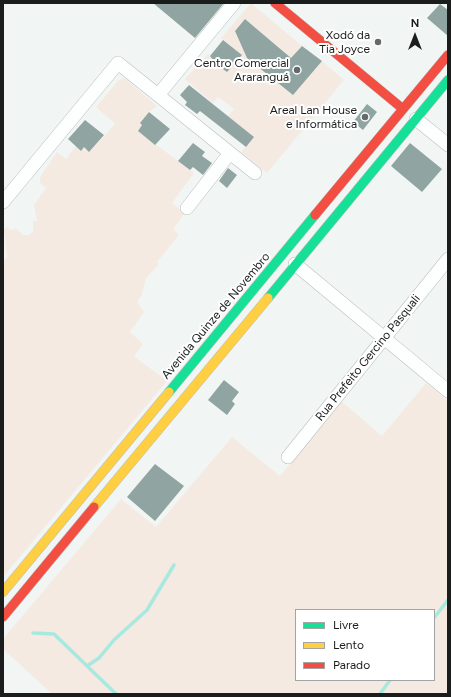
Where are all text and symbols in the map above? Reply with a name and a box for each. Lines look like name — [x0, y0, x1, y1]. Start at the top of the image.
north arrow — [395, 16, 435, 56]
text: N — [411, 17, 419, 30]
place label: Xodó da Tia Joyce — [319, 28, 370, 56]
marker: Xodó da Tia Joyce — [373, 37, 383, 47]
place label: Centro Comercial Araranguá — [194, 56, 289, 84]
marker: Centro Comercial Araranguá — [292, 65, 302, 75]
place label: Areal Lan House e Informática — [270, 103, 357, 131]
marker: Areal Lan House e Informática — [360, 112, 370, 122]
street label: Avenida Quinze de Novembro — [159, 250, 273, 382]
street label: Rua Prefeito Gercino Pasquali — [313, 292, 423, 424]
legend — [295, 609, 435, 681]
text: Livre — [333, 618, 359, 632]
text: Lento — [333, 638, 364, 652]
text: Parado — [333, 658, 370, 672]

